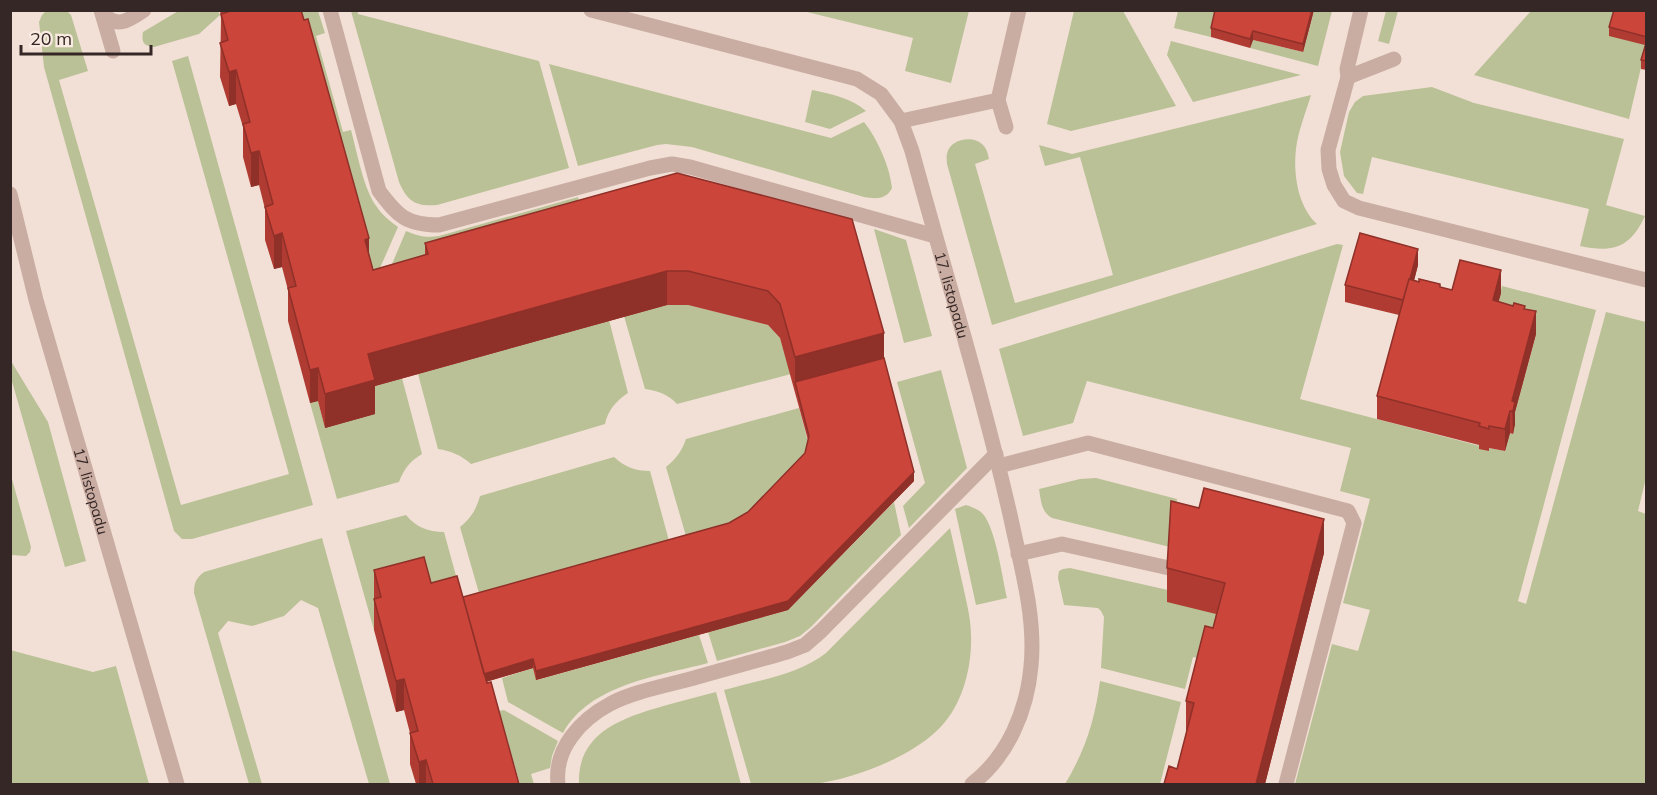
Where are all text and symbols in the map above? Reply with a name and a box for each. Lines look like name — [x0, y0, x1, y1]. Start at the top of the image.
scale bar — [21, 18, 152, 56]
text: 20 m — [30, 27, 72, 50]
street label: 17. listopadu — [931, 249, 974, 340]
street label: 17. listopadu — [70, 445, 113, 536]

